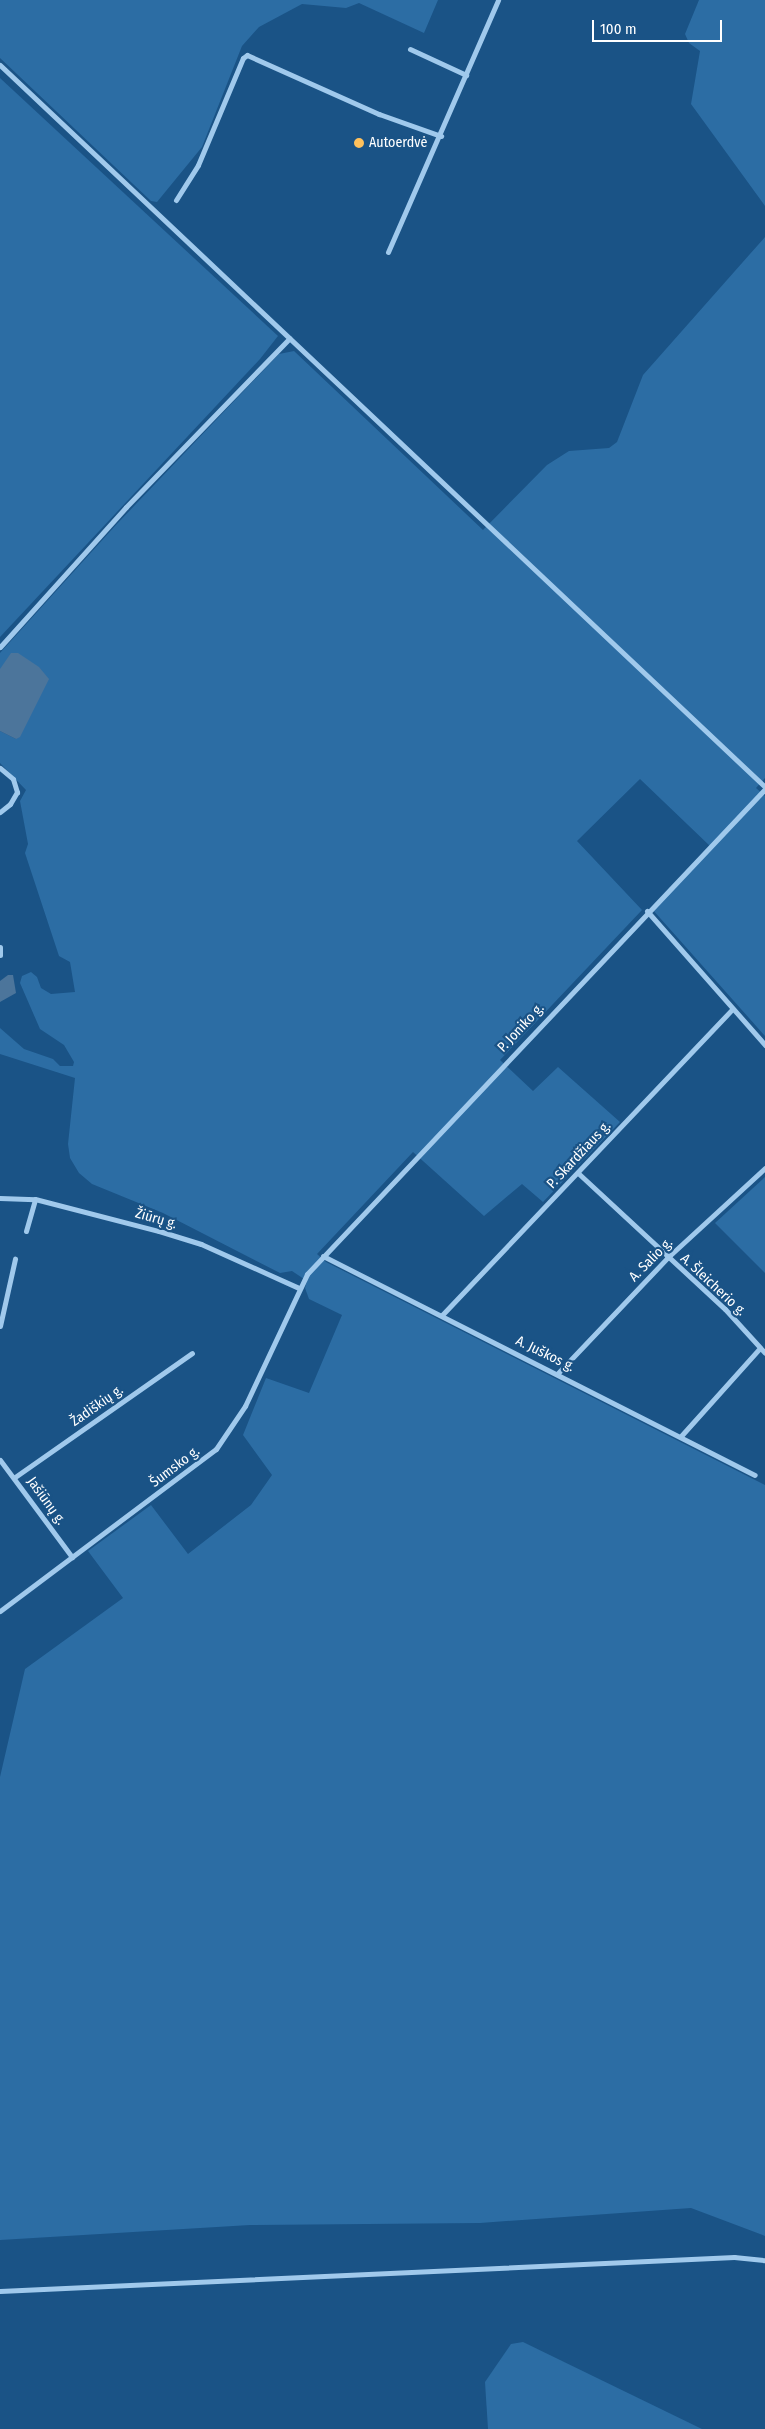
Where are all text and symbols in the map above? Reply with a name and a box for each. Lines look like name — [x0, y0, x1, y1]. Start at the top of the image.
scale bar — [595, 10, 725, 42]
text: 100 m — [600, 20, 637, 38]
place label: Autoerdvė — [369, 135, 427, 151]
marker: Autoerdvė — [353, 137, 365, 149]
street label: P. Joniko g. — [494, 1000, 548, 1056]
street label: P. Skardžiaus g. — [544, 1118, 614, 1192]
street label: Žiūrų g. — [133, 1205, 179, 1233]
street label: A. Salio g. — [626, 1235, 676, 1285]
street label: A. Šleicherio g. — [677, 1250, 749, 1320]
street label: A. Juškos g. — [513, 1333, 577, 1375]
street label: Žadiškių g. — [67, 1382, 127, 1430]
street label: Šumsko g. — [147, 1443, 203, 1491]
street label: Jašiūnų g. — [23, 1474, 69, 1528]

